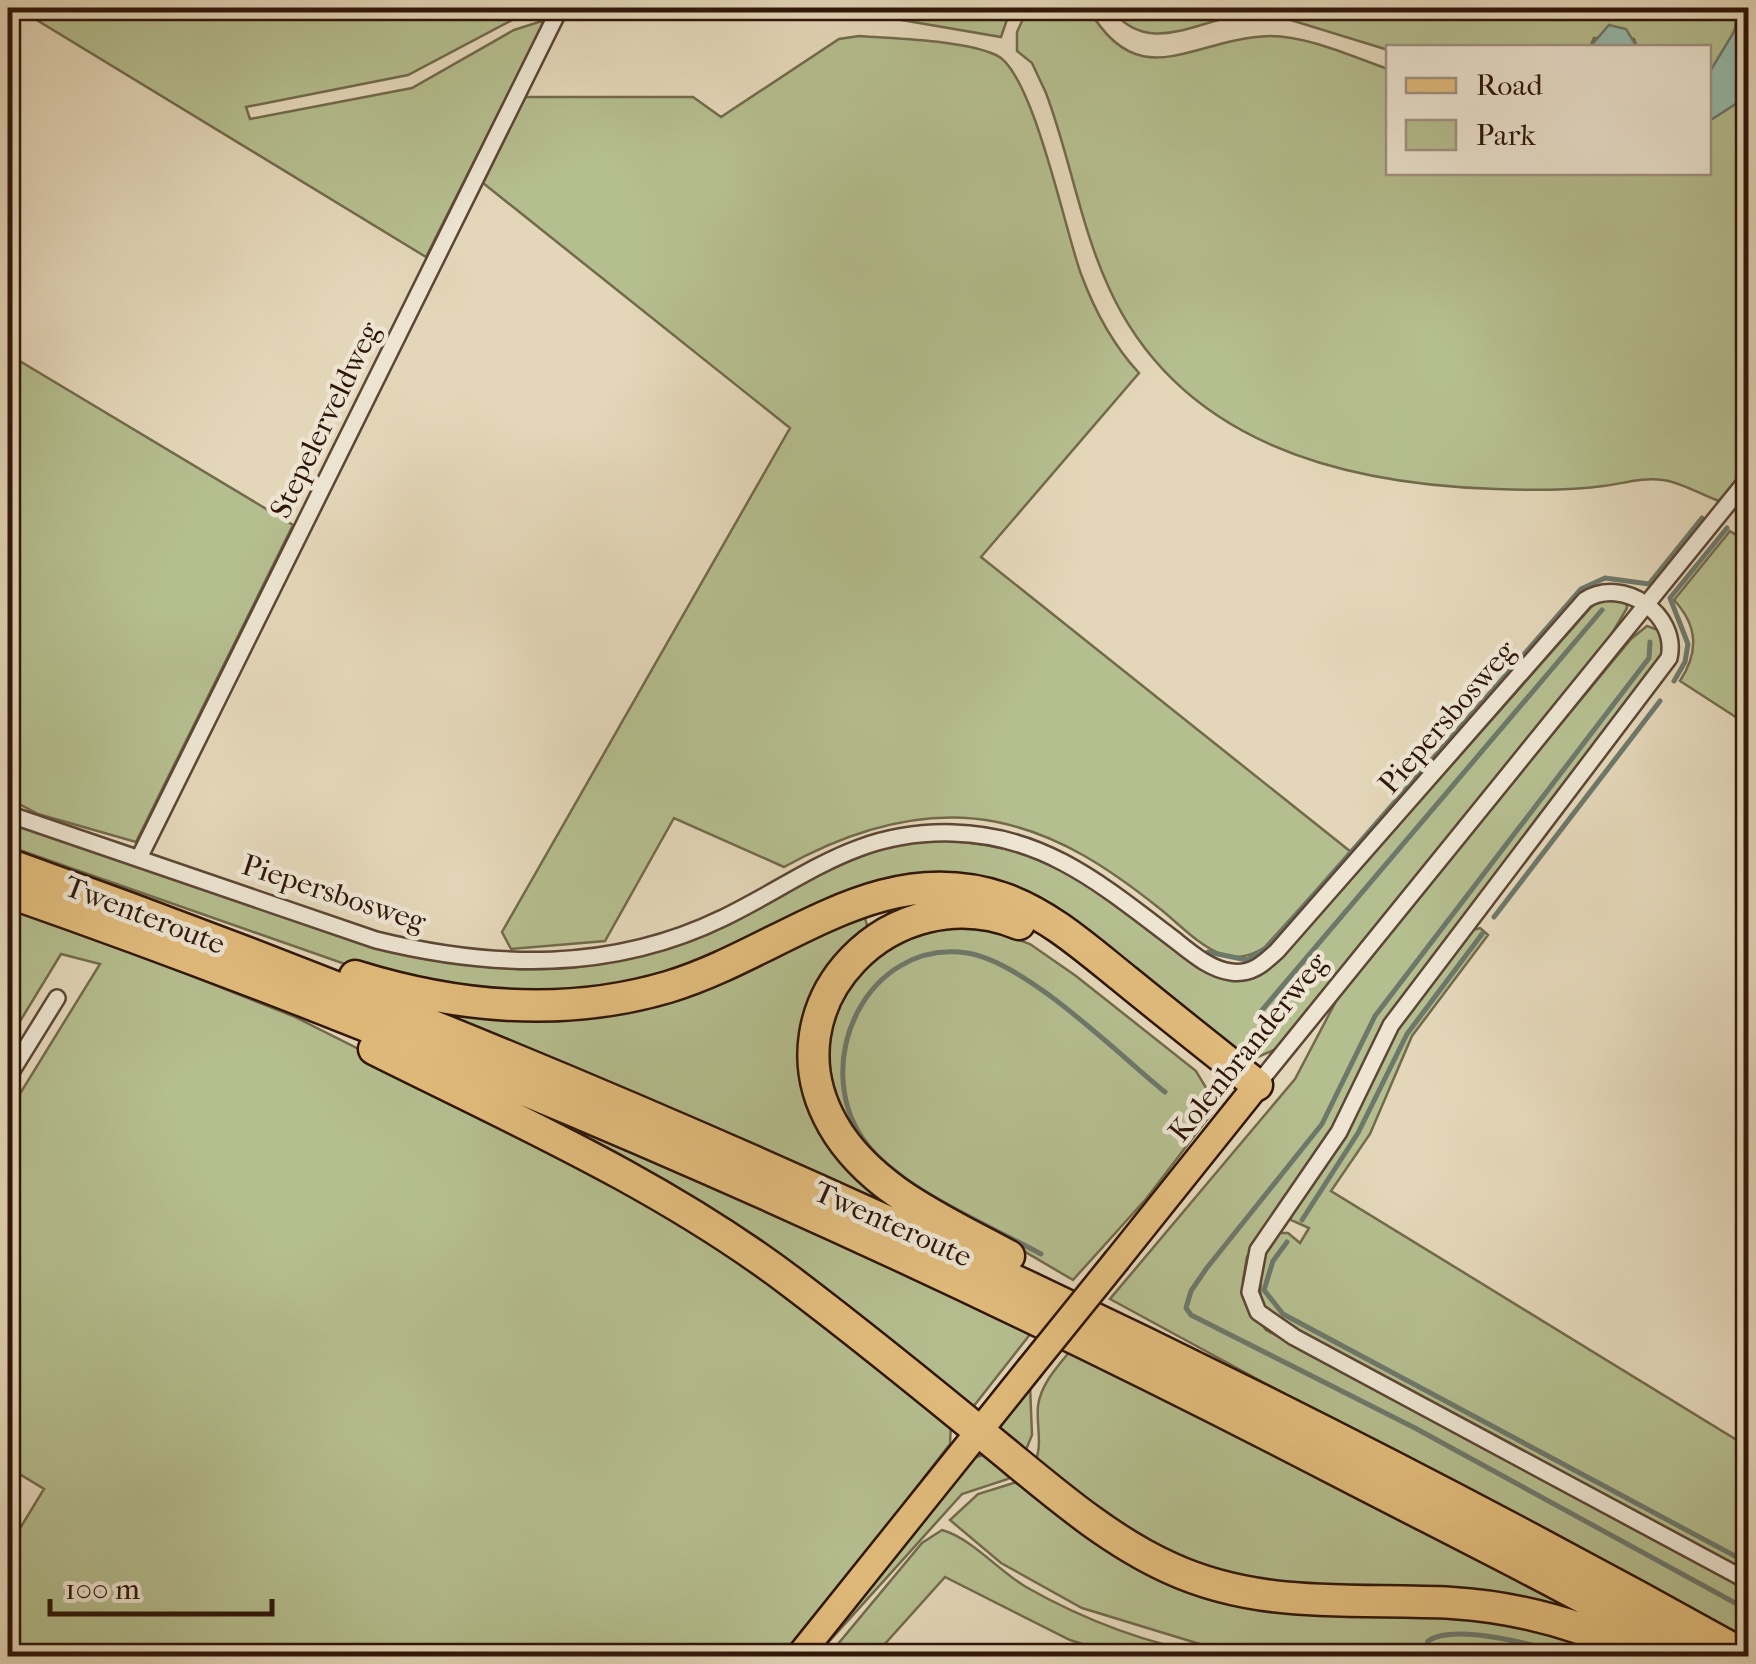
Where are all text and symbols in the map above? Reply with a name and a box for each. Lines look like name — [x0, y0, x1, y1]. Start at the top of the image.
legend — [1386, 45, 1711, 175]
text: Road — [1476, 68, 1543, 103]
text: Park — [1476, 118, 1536, 153]
street label: Stepelerveldweg — [263, 316, 388, 524]
street label: Piepersbosweg — [1371, 633, 1524, 801]
street label: Piepersbosweg — [238, 847, 431, 940]
street label: Twenteroute — [60, 869, 230, 962]
street label: Kolenbranderweg — [1162, 945, 1336, 1149]
street label: Twenteroute — [809, 1174, 977, 1275]
scale bar — [50, 1554, 272, 1616]
text: 100 m — [65, 1572, 140, 1607]

